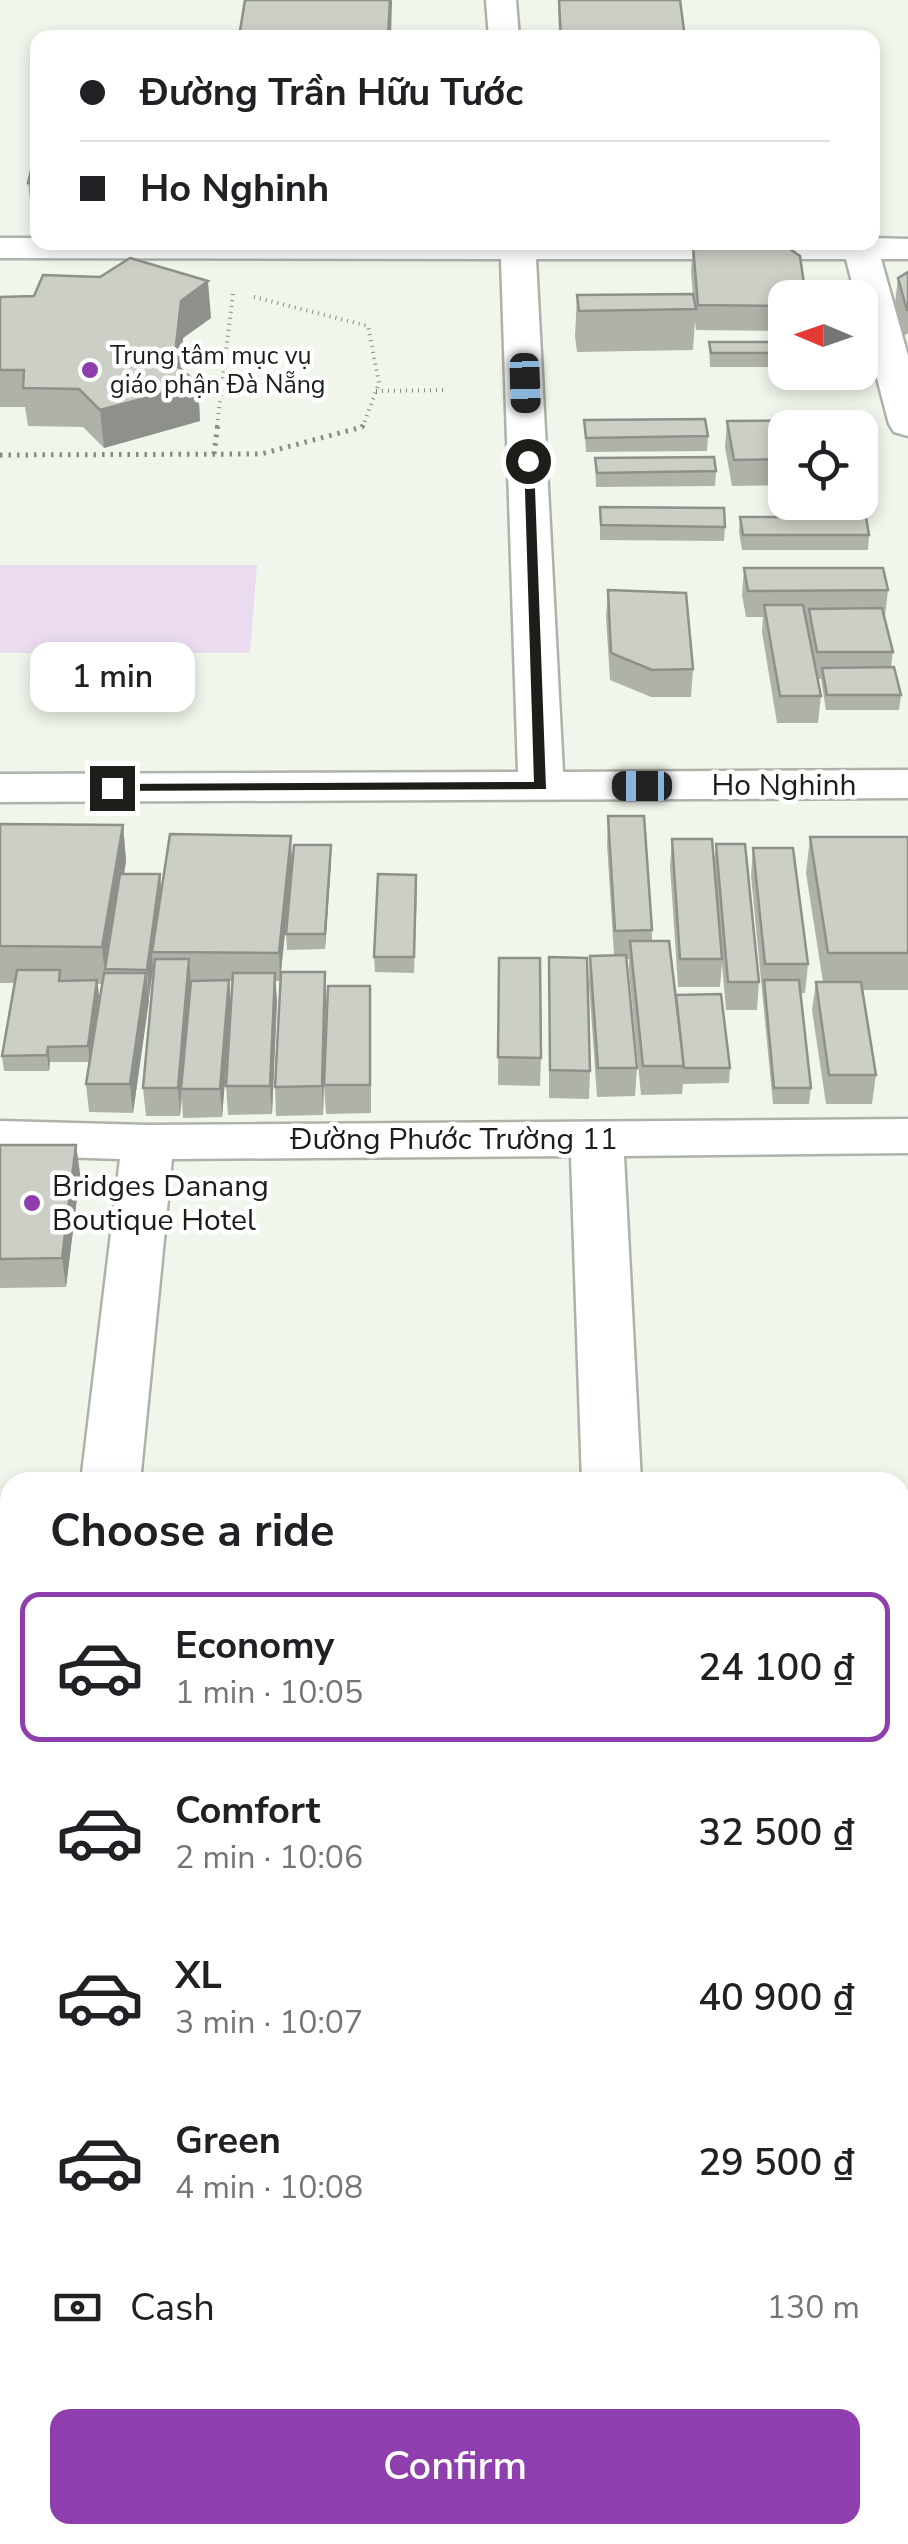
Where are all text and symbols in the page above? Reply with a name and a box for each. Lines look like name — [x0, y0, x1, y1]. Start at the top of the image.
text: Đường Trần Hữu Tước — [140, 67, 523, 118]
text: Ho Nghinh — [140, 163, 329, 214]
north arrow — [768, 280, 878, 390]
map controls — [768, 280, 878, 520]
place label: Trung tâm mục vụ giáo phận Đà Nẵng — [110, 339, 326, 402]
car — [509, 352, 541, 414]
marker: Trung tâm mục vụ giáo phận Đà Nẵng — [79, 359, 101, 381]
button: locate — [768, 410, 878, 520]
route start — [506, 439, 551, 484]
callout: 1 min — [29, 643, 194, 713]
text: 1 min — [72, 655, 153, 698]
street label: Ho Nghinh — [711, 765, 857, 806]
route end — [90, 766, 135, 811]
car — [612, 771, 672, 801]
street label: Đường Phước Trường 11 — [289, 1119, 618, 1160]
place label: Bridges Danang Boutique Hotel — [52, 1166, 269, 1241]
marker: Bridges Danang Boutique Hotel — [21, 1192, 43, 1214]
text: Choose a ride — [50, 1501, 335, 1562]
text: Economy — [175, 1620, 334, 1671]
icon: car — [55, 1622, 145, 1712]
text: 24 100 ₫ — [698, 1642, 855, 1693]
text: 1 min · 10:05 — [175, 1671, 363, 1714]
text: Comfort — [175, 1785, 320, 1836]
icon: car — [55, 1787, 145, 1877]
text: 32 500 ₫ — [698, 1807, 855, 1858]
text: 2 min · 10:06 — [175, 1836, 363, 1879]
text: XL — [175, 1950, 222, 2001]
icon: car — [55, 1952, 145, 2042]
text: 40 900 ₫ — [698, 1972, 855, 2023]
text: 3 min · 10:07 — [175, 2001, 363, 2044]
text: Green — [175, 2115, 281, 2166]
icon: car — [55, 2117, 145, 2207]
text: 29 500 ₫ — [698, 2137, 855, 2188]
text: 4 min · 10:08 — [175, 2166, 363, 2209]
icon: cash — [50, 2280, 105, 2335]
text: Cash — [130, 2282, 215, 2333]
text: 130 m — [767, 2286, 860, 2329]
button: Confirm — [50, 2409, 860, 2524]

